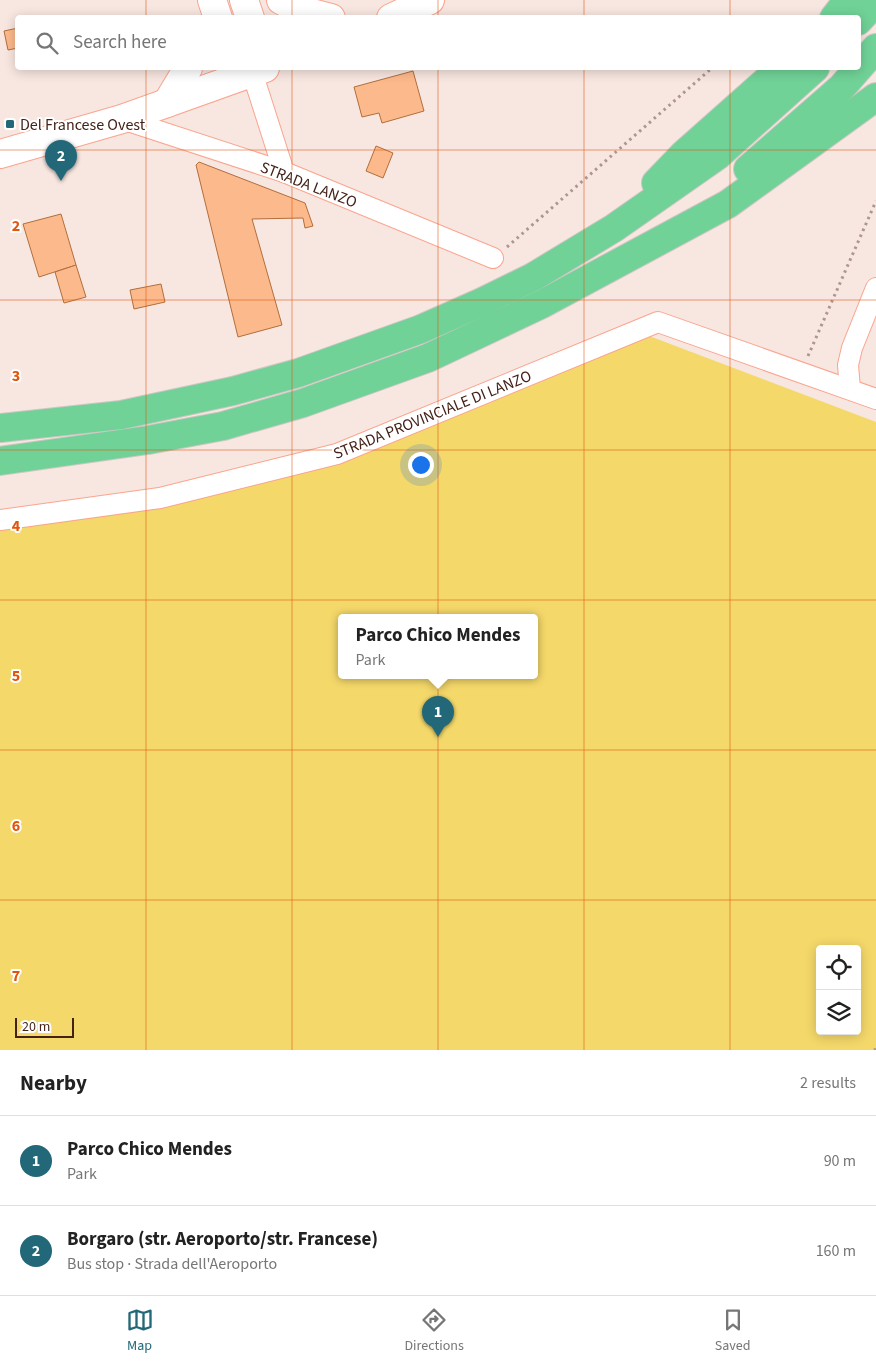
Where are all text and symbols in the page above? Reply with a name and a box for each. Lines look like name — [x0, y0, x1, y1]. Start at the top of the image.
search box — [15, 15, 861, 70]
icon: search — [33, 29, 61, 57]
text: Search here — [73, 29, 167, 56]
place label: Del Francese Ovest — [20, 114, 146, 136]
marker: Del Francese Ovest — [4, 118, 16, 130]
pin: 2 — [45, 140, 77, 181]
street label: STRADA LANZO — [257, 156, 360, 213]
text: 2 — [12, 215, 20, 237]
text: 3 — [12, 365, 20, 387]
street label: STRADA PROVINCIALE DI LANZO — [330, 365, 535, 465]
your location — [408, 452, 434, 478]
text: 4 — [12, 515, 21, 537]
popup — [338, 614, 538, 679]
text: Parco Chico Mendes — [356, 622, 521, 649]
text: Park — [356, 649, 385, 671]
text: 5 — [12, 665, 20, 687]
pin: 1 — [422, 696, 454, 737]
text: 6 — [12, 815, 20, 837]
map controls — [816, 945, 861, 1035]
button: locate — [816, 945, 861, 990]
text: 7 — [12, 965, 20, 987]
button: layers — [816, 990, 861, 1035]
scale bar — [15, 1015, 74, 1038]
text: 20 m — [22, 1017, 50, 1037]
text: Nearby — [20, 1068, 87, 1098]
text: 2 results — [800, 1072, 856, 1094]
text: Parco Chico Mendes — [67, 1136, 232, 1163]
text: 1 — [32, 1150, 40, 1172]
text: 90 m — [824, 1150, 856, 1172]
text: Park — [67, 1163, 97, 1185]
text: Borgaro (str. Aeroporto/str. Francese) — [67, 1226, 378, 1253]
text: 2 — [32, 1240, 40, 1262]
text: 160 m — [816, 1240, 856, 1262]
text: Bus stop · Strada dell'Aeroporto — [67, 1253, 277, 1275]
tab: Map — [126, 1306, 154, 1356]
tab: Directions — [405, 1306, 464, 1356]
tab: Saved — [715, 1306, 750, 1356]

